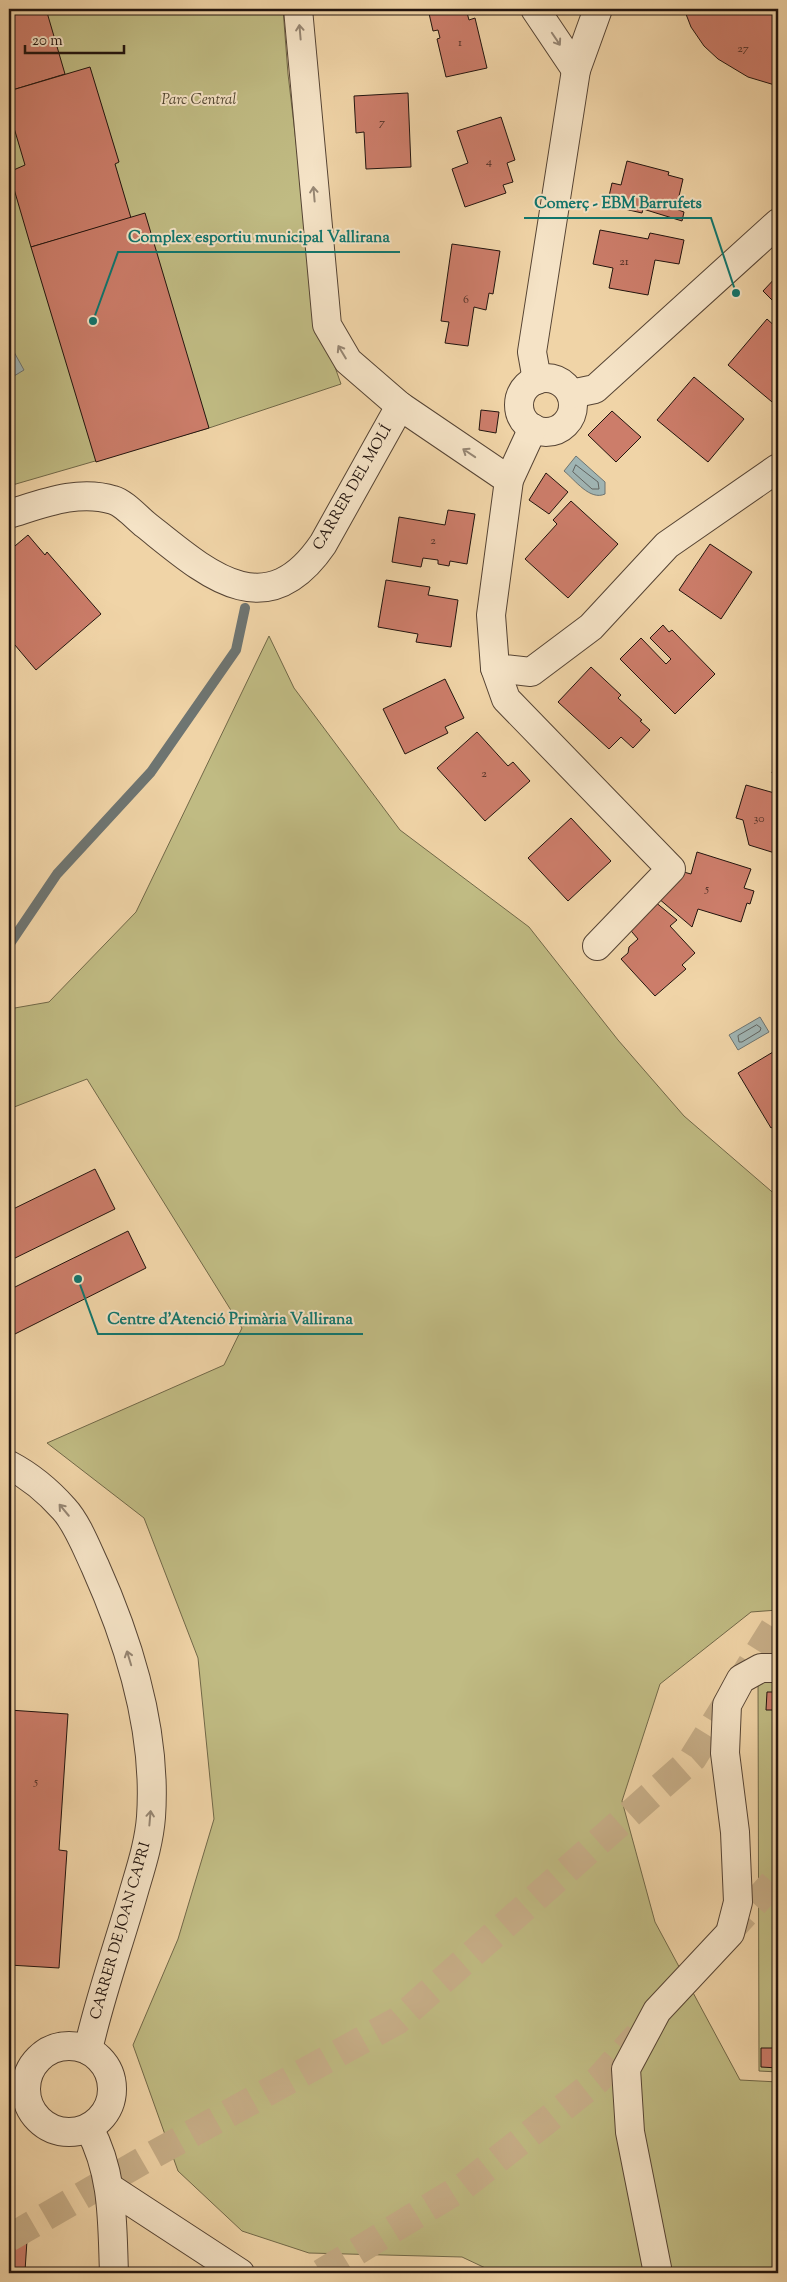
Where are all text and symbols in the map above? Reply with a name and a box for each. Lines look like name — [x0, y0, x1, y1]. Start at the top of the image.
scale bar — [25, 22, 124, 54]
one-way arrow — [295, 24, 305, 40]
text: 20 m — [32, 31, 63, 52]
one-way arrow — [551, 32, 561, 46]
house number: 1 — [458, 34, 462, 52]
house number: 27 — [737, 40, 749, 58]
park label: Parc Central — [162, 90, 236, 111]
house number: 7 — [379, 114, 385, 132]
house number: 4 — [486, 153, 492, 171]
one-way arrow — [310, 186, 319, 202]
callout: Comerç - EBM Barrufets — [524, 187, 711, 218]
text: Comerç - EBM Barrufets — [534, 193, 702, 216]
callout: Complex esportiu municipal Vallirana — [118, 221, 400, 252]
text: Complex esportiu municipal Vallirana — [128, 227, 391, 250]
house number: 21 — [619, 253, 629, 271]
house number: 6 — [463, 291, 469, 309]
one-way arrow — [337, 345, 347, 359]
street label: CARRER DEL MOLÍ — [308, 421, 398, 555]
one-way arrow — [462, 447, 476, 457]
house number: 2 — [430, 532, 436, 550]
house number: 2 — [481, 765, 487, 783]
house number: 30 — [753, 810, 765, 828]
house number: 5 — [704, 880, 709, 898]
callout: Centre d'Atenció Primària Vallirana — [98, 1303, 363, 1334]
text: Centre d'Atenció Primària Vallirana — [107, 1309, 353, 1332]
one-way arrow — [58, 1504, 69, 1517]
one-way arrow — [124, 1650, 133, 1666]
house number: 5 — [33, 1773, 38, 1791]
one-way arrow — [145, 1810, 155, 1826]
street label: CARRER DE JOAN CAPRI — [86, 1840, 156, 2022]

